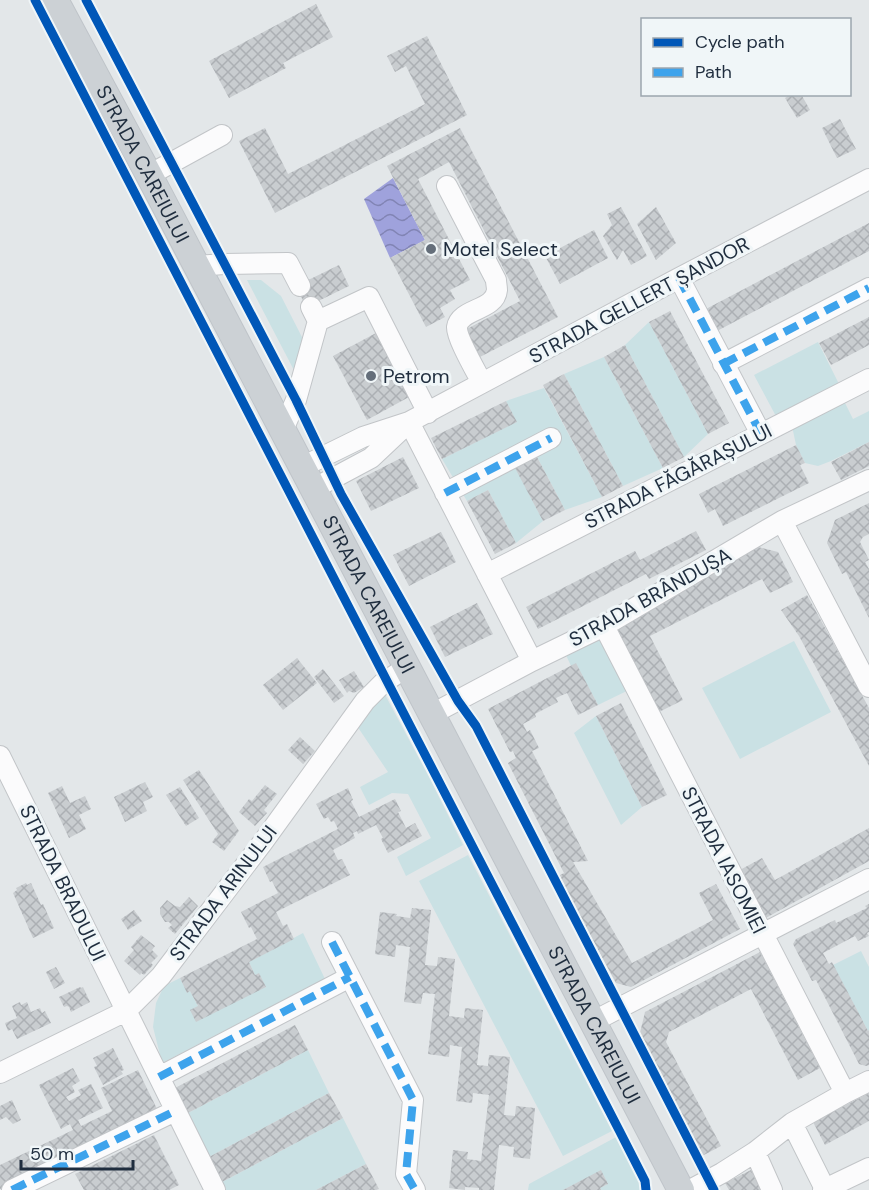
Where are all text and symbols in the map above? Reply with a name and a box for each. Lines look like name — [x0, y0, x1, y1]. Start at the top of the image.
legend — [641, 18, 851, 96]
text: Cycle path — [695, 30, 785, 54]
text: Path — [695, 60, 732, 84]
street label: STRADA CAREIULUI — [90, 81, 195, 247]
street label: STRADA GELLERT ȘANDOR — [524, 231, 754, 369]
place label: Motel Select — [443, 236, 558, 262]
marker: Motel Select — [424, 242, 438, 256]
place label: Petrom — [383, 363, 450, 389]
marker: Petrom — [364, 369, 378, 383]
street label: STRADA FĂGĂRAȘULUI — [580, 417, 776, 535]
street label: STRADA CAREIULUI — [317, 511, 421, 678]
street label: STRADA BRÂNDUȘA — [564, 542, 736, 652]
street label: STRADA IASOMIEI — [676, 782, 772, 938]
street label: STRADA BRADULUI — [14, 801, 112, 965]
street label: STRADA ARINULUI — [163, 820, 283, 966]
street label: STRADA CAREIULUI — [542, 941, 647, 1108]
scale bar — [21, 1133, 134, 1171]
text: 50 m — [30, 1142, 74, 1166]

